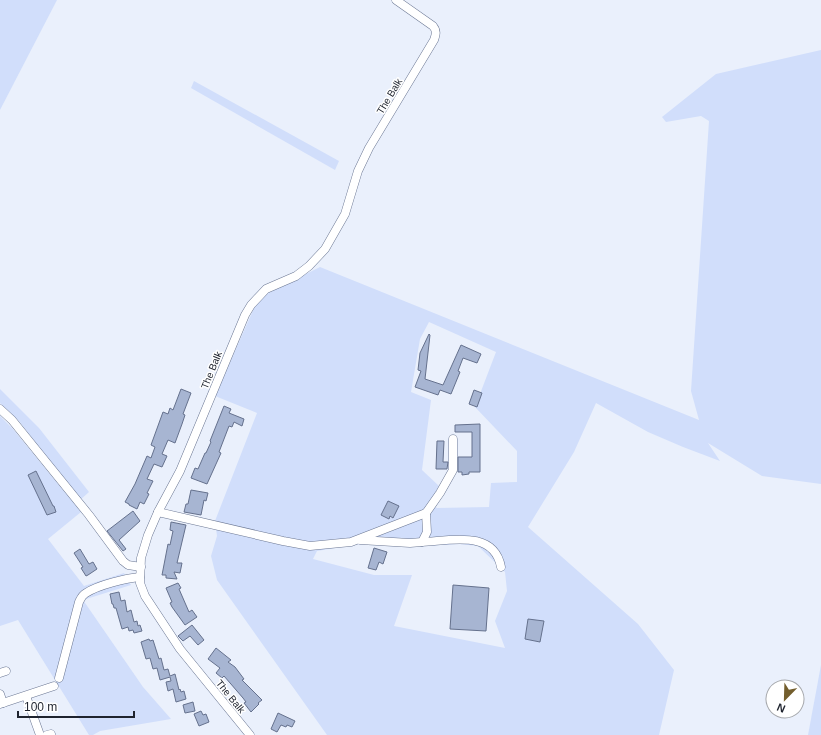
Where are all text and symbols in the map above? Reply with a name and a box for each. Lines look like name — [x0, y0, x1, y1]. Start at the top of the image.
street label: The Balk — [375, 76, 405, 116]
street label: The Balk — [199, 349, 224, 391]
street label: The Balk — [214, 678, 248, 716]
north arrow — [765, 679, 805, 719]
scale bar — [18, 693, 134, 719]
text: 100 m — [24, 700, 57, 714]
text: N — [775, 701, 787, 715]

